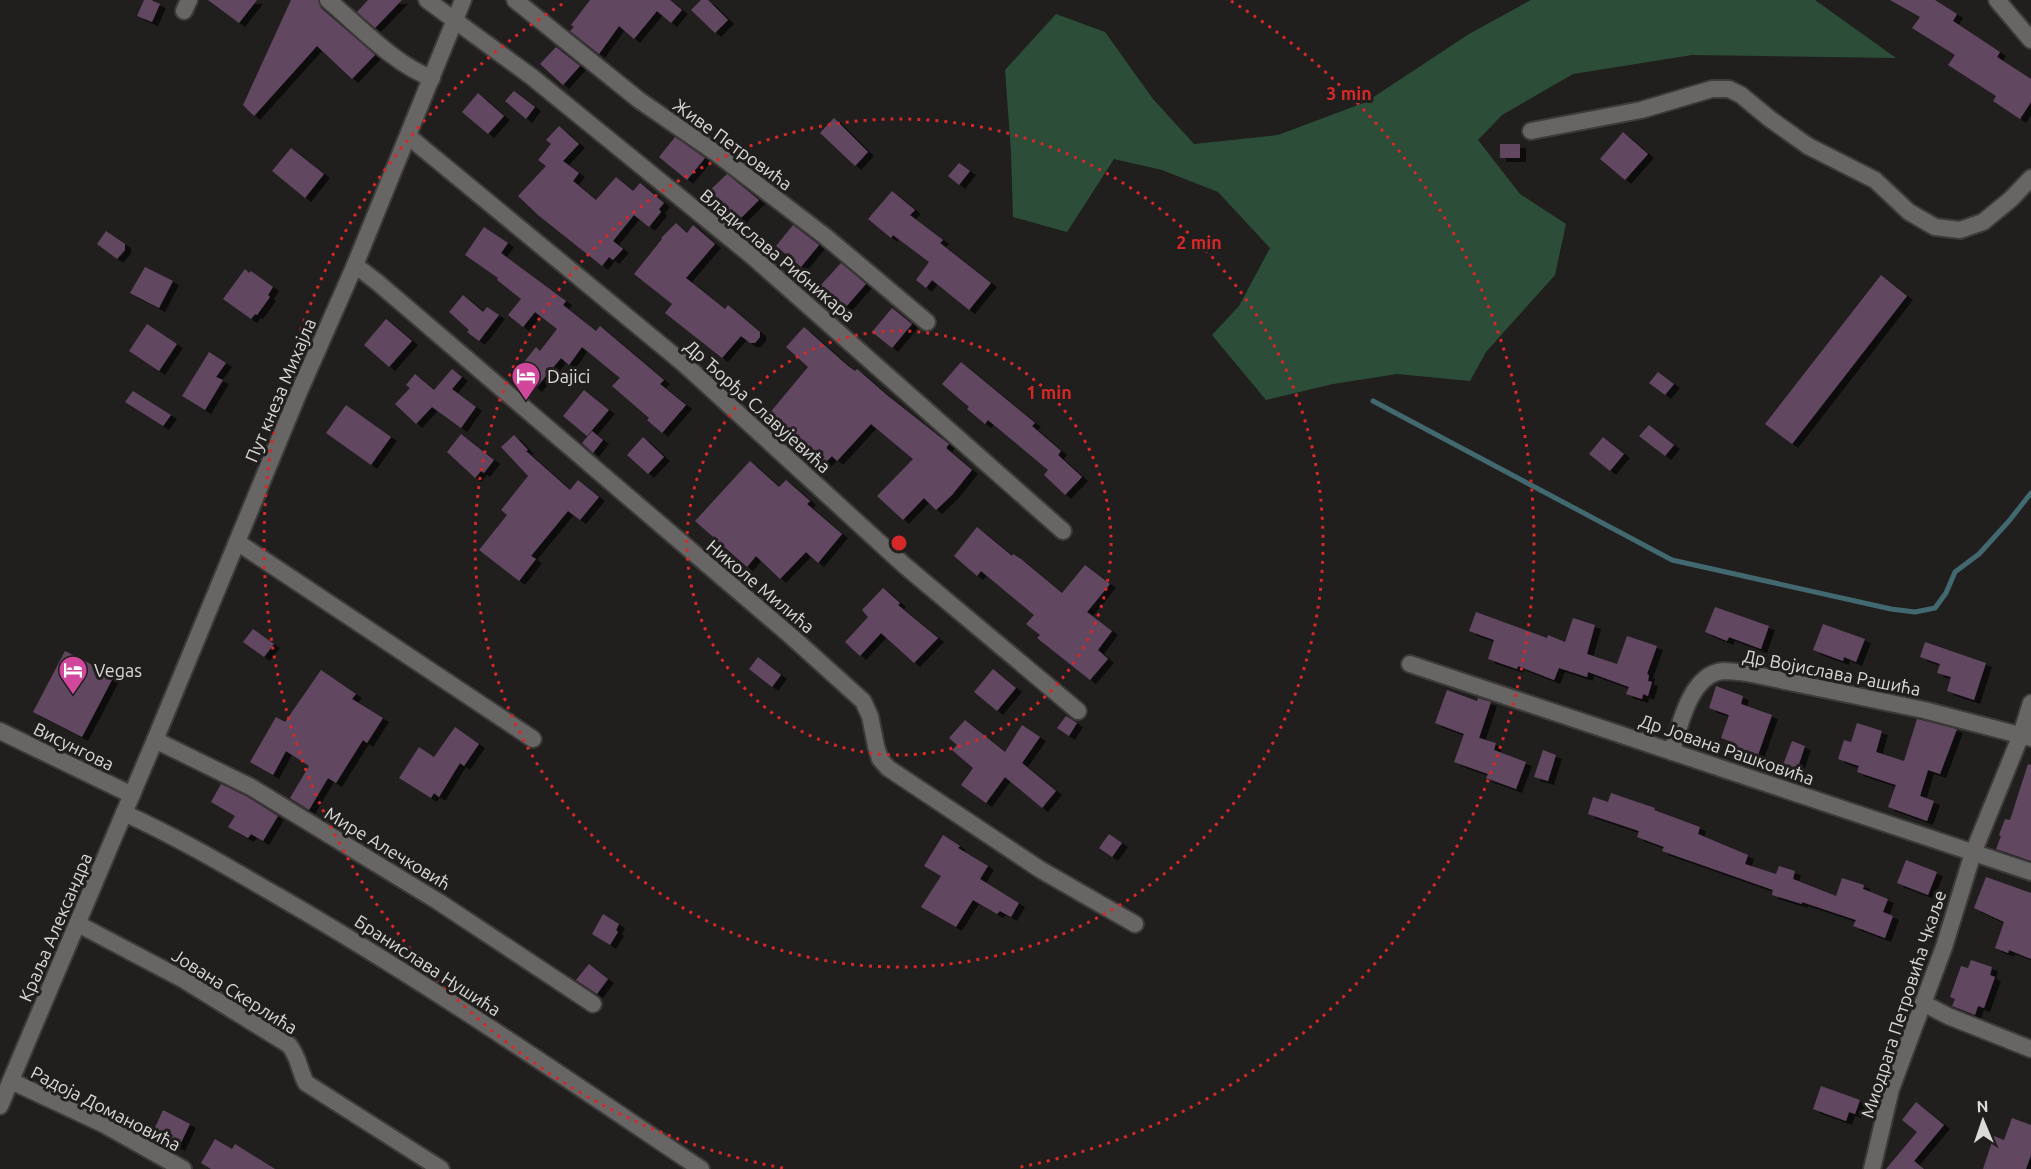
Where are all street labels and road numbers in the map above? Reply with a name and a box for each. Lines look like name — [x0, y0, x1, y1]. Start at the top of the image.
street label: Живе Петровића — [670, 94, 796, 194]
street label: Владислава Рибникара — [697, 184, 859, 326]
street label: Пут кнеза Михајла — [241, 315, 319, 465]
street label: Др Ђорђа Славујевића — [680, 335, 835, 477]
street label: Николе Милића — [703, 535, 819, 637]
street label: Др Војислава Рашића — [1741, 645, 1923, 699]
street label: Др Јована Рашковића — [1637, 710, 1817, 788]
street label: Висунгова — [31, 718, 117, 774]
street label: Мире Алечковић — [321, 803, 455, 893]
street label: Краља Александра — [15, 850, 95, 1004]
street label: Миодрага Петровића Чкаље — [1857, 888, 1949, 1120]
street label: Бранислава Нушића — [351, 910, 505, 1020]
street label: Јована Скерлића — [169, 944, 301, 1038]
street label: Радоја Домановића — [28, 1062, 184, 1154]

